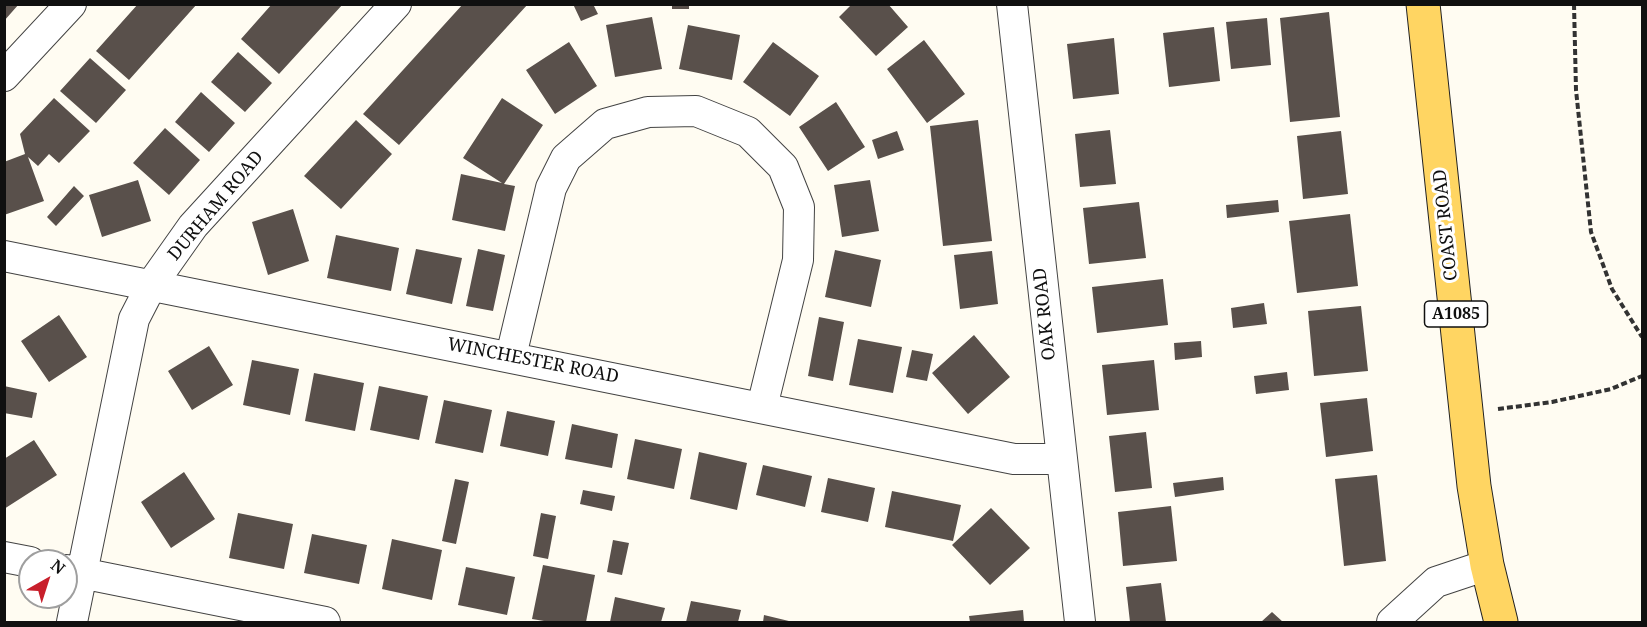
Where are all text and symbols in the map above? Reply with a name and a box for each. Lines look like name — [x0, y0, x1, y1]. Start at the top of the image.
street label: DURHAM ROAD — [164, 147, 268, 265]
street label: COAST ROAD — [1429, 168, 1463, 282]
street label: OAK ROAD — [1029, 267, 1061, 361]
road number: A1085 — [1424, 301, 1488, 327]
street label: WINCHESTER ROAD — [445, 334, 621, 388]
north arrow — [18, 549, 78, 609]
text: N — [46, 554, 70, 579]

